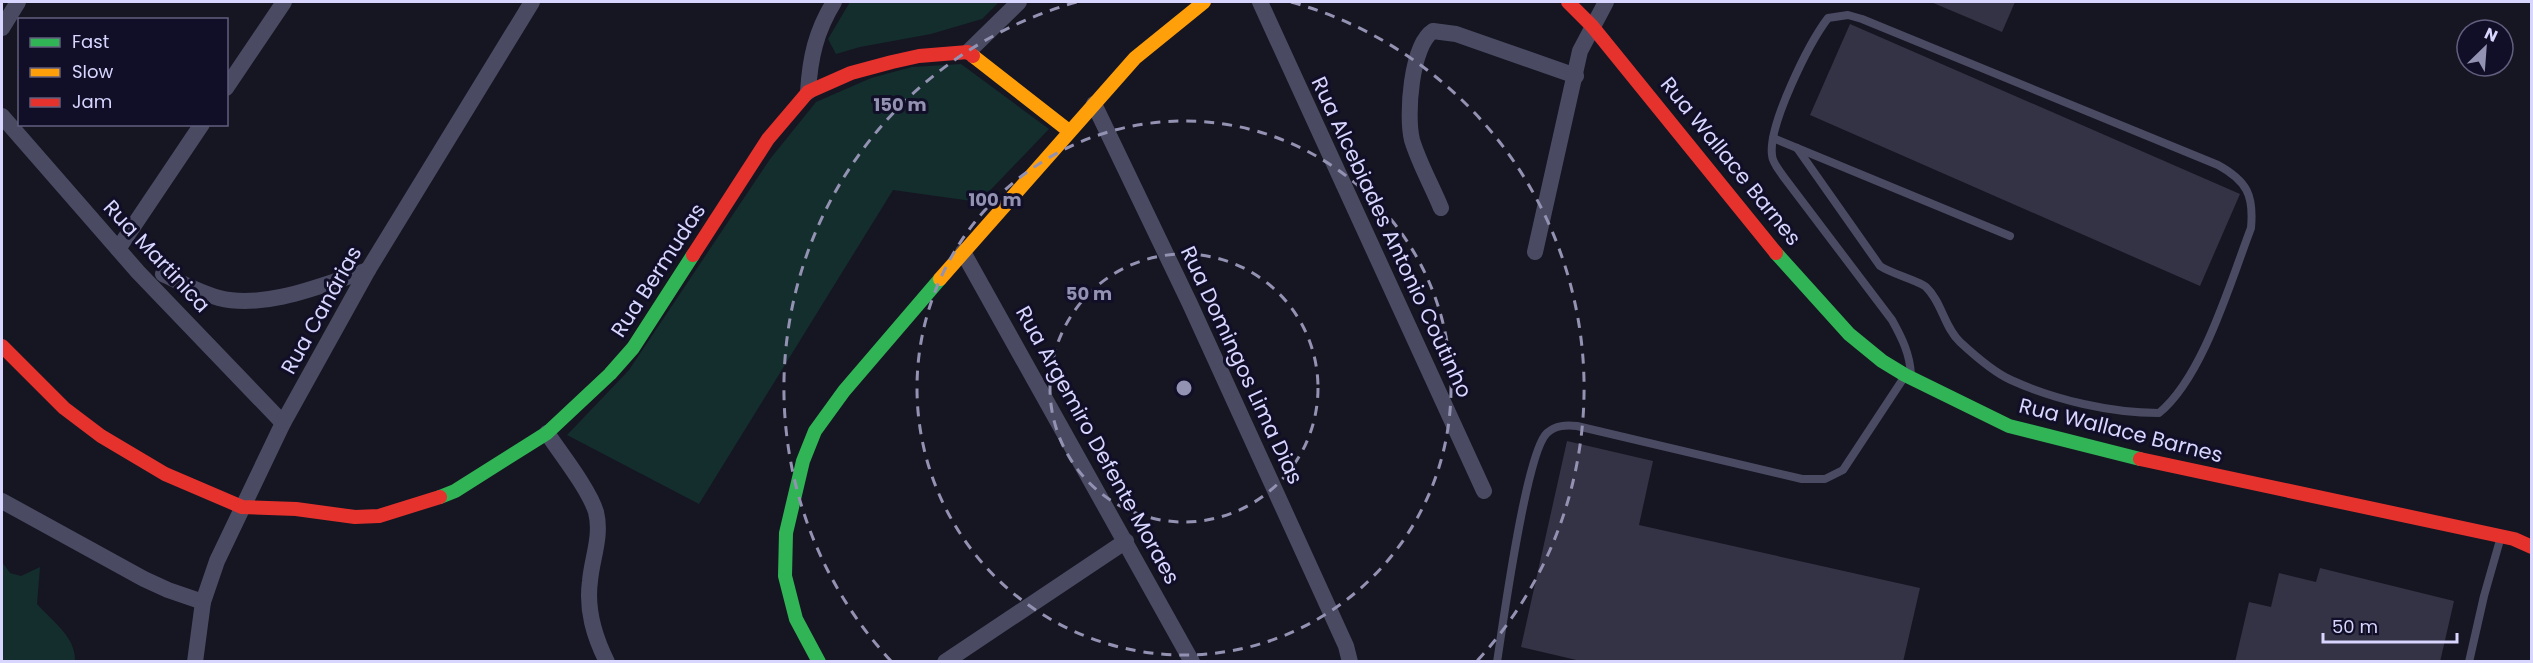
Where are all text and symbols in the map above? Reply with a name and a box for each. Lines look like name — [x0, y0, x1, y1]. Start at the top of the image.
legend — [18, 18, 228, 126]
north arrow — [2455, 18, 2515, 78]
text: N — [2481, 22, 2501, 48]
text: Fast — [72, 29, 109, 54]
text: Slow — [72, 59, 114, 84]
street label: Rua Wallace Barnes — [1654, 71, 1808, 251]
street label: Rua Alcebiades Antonio Coutinho — [1305, 72, 1479, 402]
text: Jam — [72, 89, 112, 114]
text: 150 m — [873, 92, 927, 117]
text: 100 m — [968, 187, 1022, 212]
street label: Rua Martinica — [97, 193, 217, 319]
street label: Rua Bermudas — [604, 197, 712, 343]
street label: Rua Canárias — [274, 241, 368, 379]
street label: Rua Domingos Lima Dias — [1174, 241, 1310, 489]
text: 50 m — [1066, 281, 1112, 306]
street label: Rua Argemiro Defente Moraes — [1009, 301, 1187, 589]
centre of rings — [1174, 378, 1194, 398]
street label: Rua Wallace Barnes — [2016, 391, 2226, 469]
scale bar — [2323, 606, 2456, 644]
text: 50 m — [2332, 614, 2378, 639]

